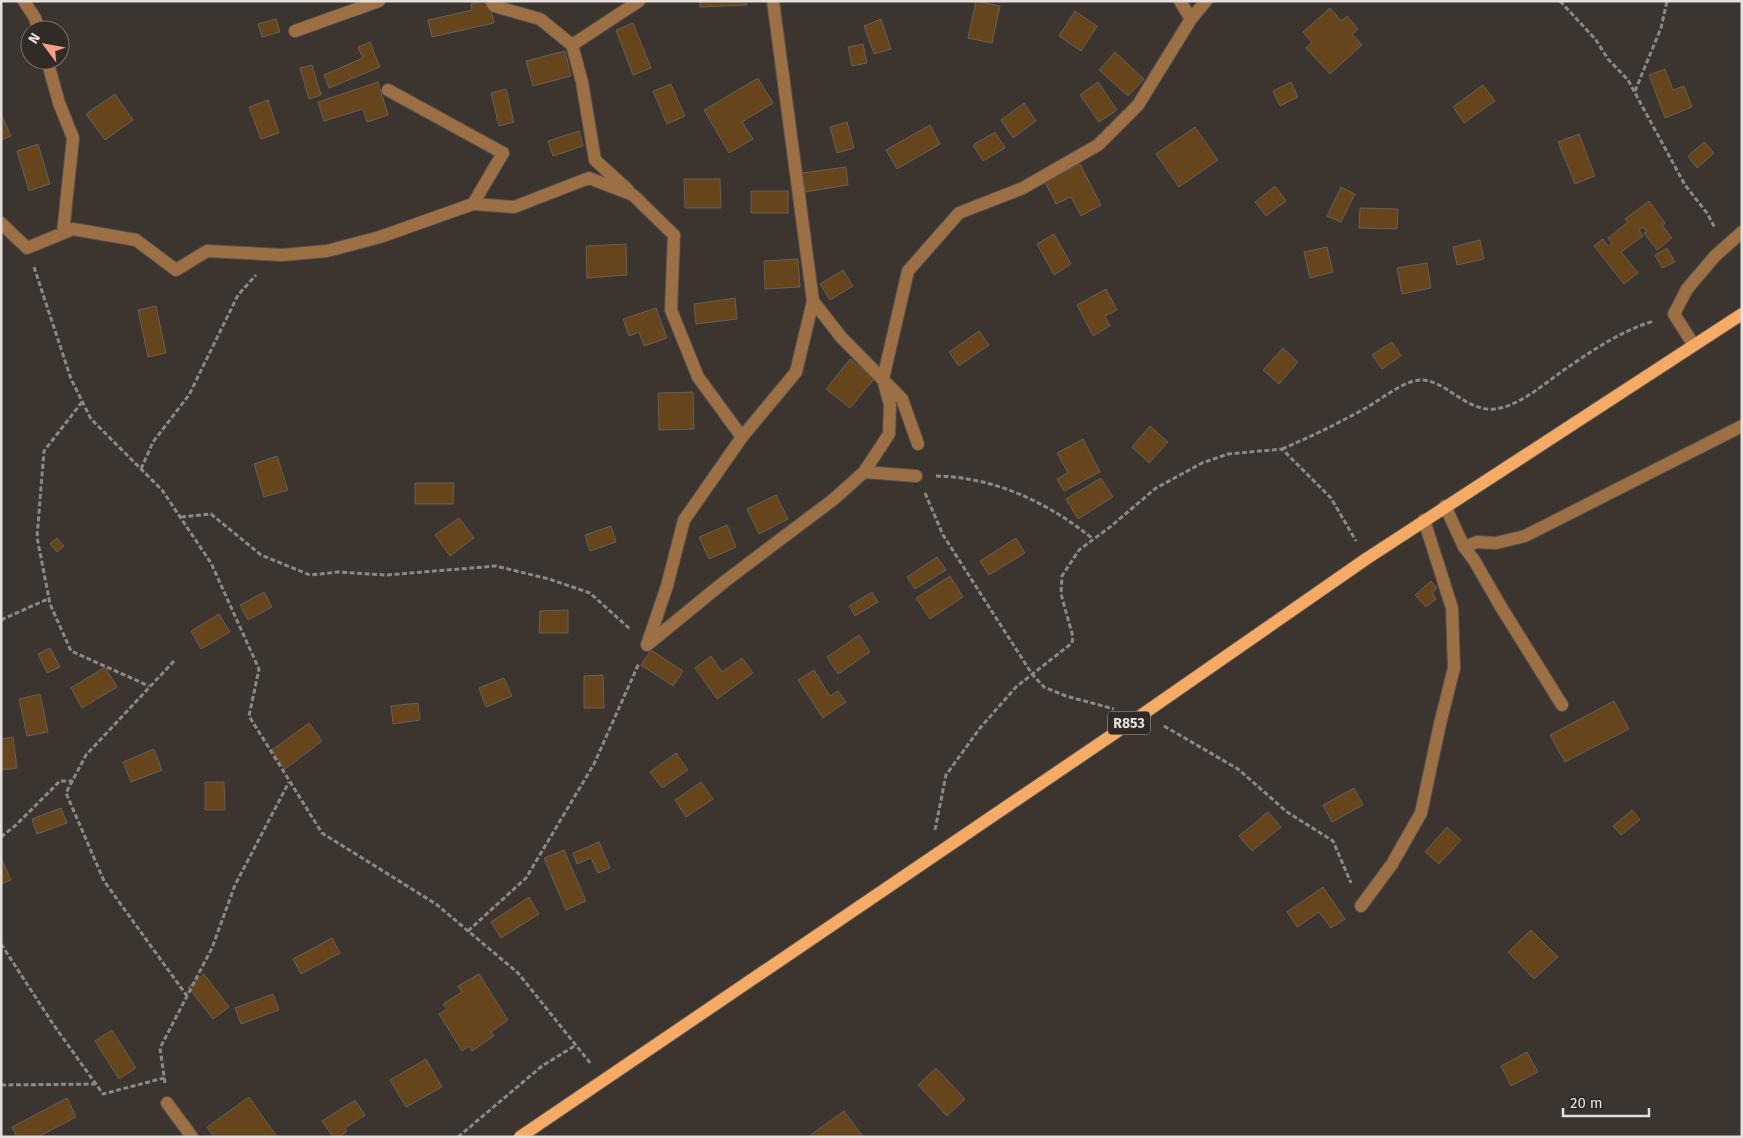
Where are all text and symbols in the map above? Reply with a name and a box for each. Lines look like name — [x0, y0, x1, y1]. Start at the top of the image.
north arrow — [20, 20, 70, 70]
text: N — [25, 30, 44, 47]
road number: R853 — [1108, 711, 1150, 734]
scale bar — [1563, 1086, 1649, 1118]
text: 20 m — [1570, 1094, 1603, 1112]

